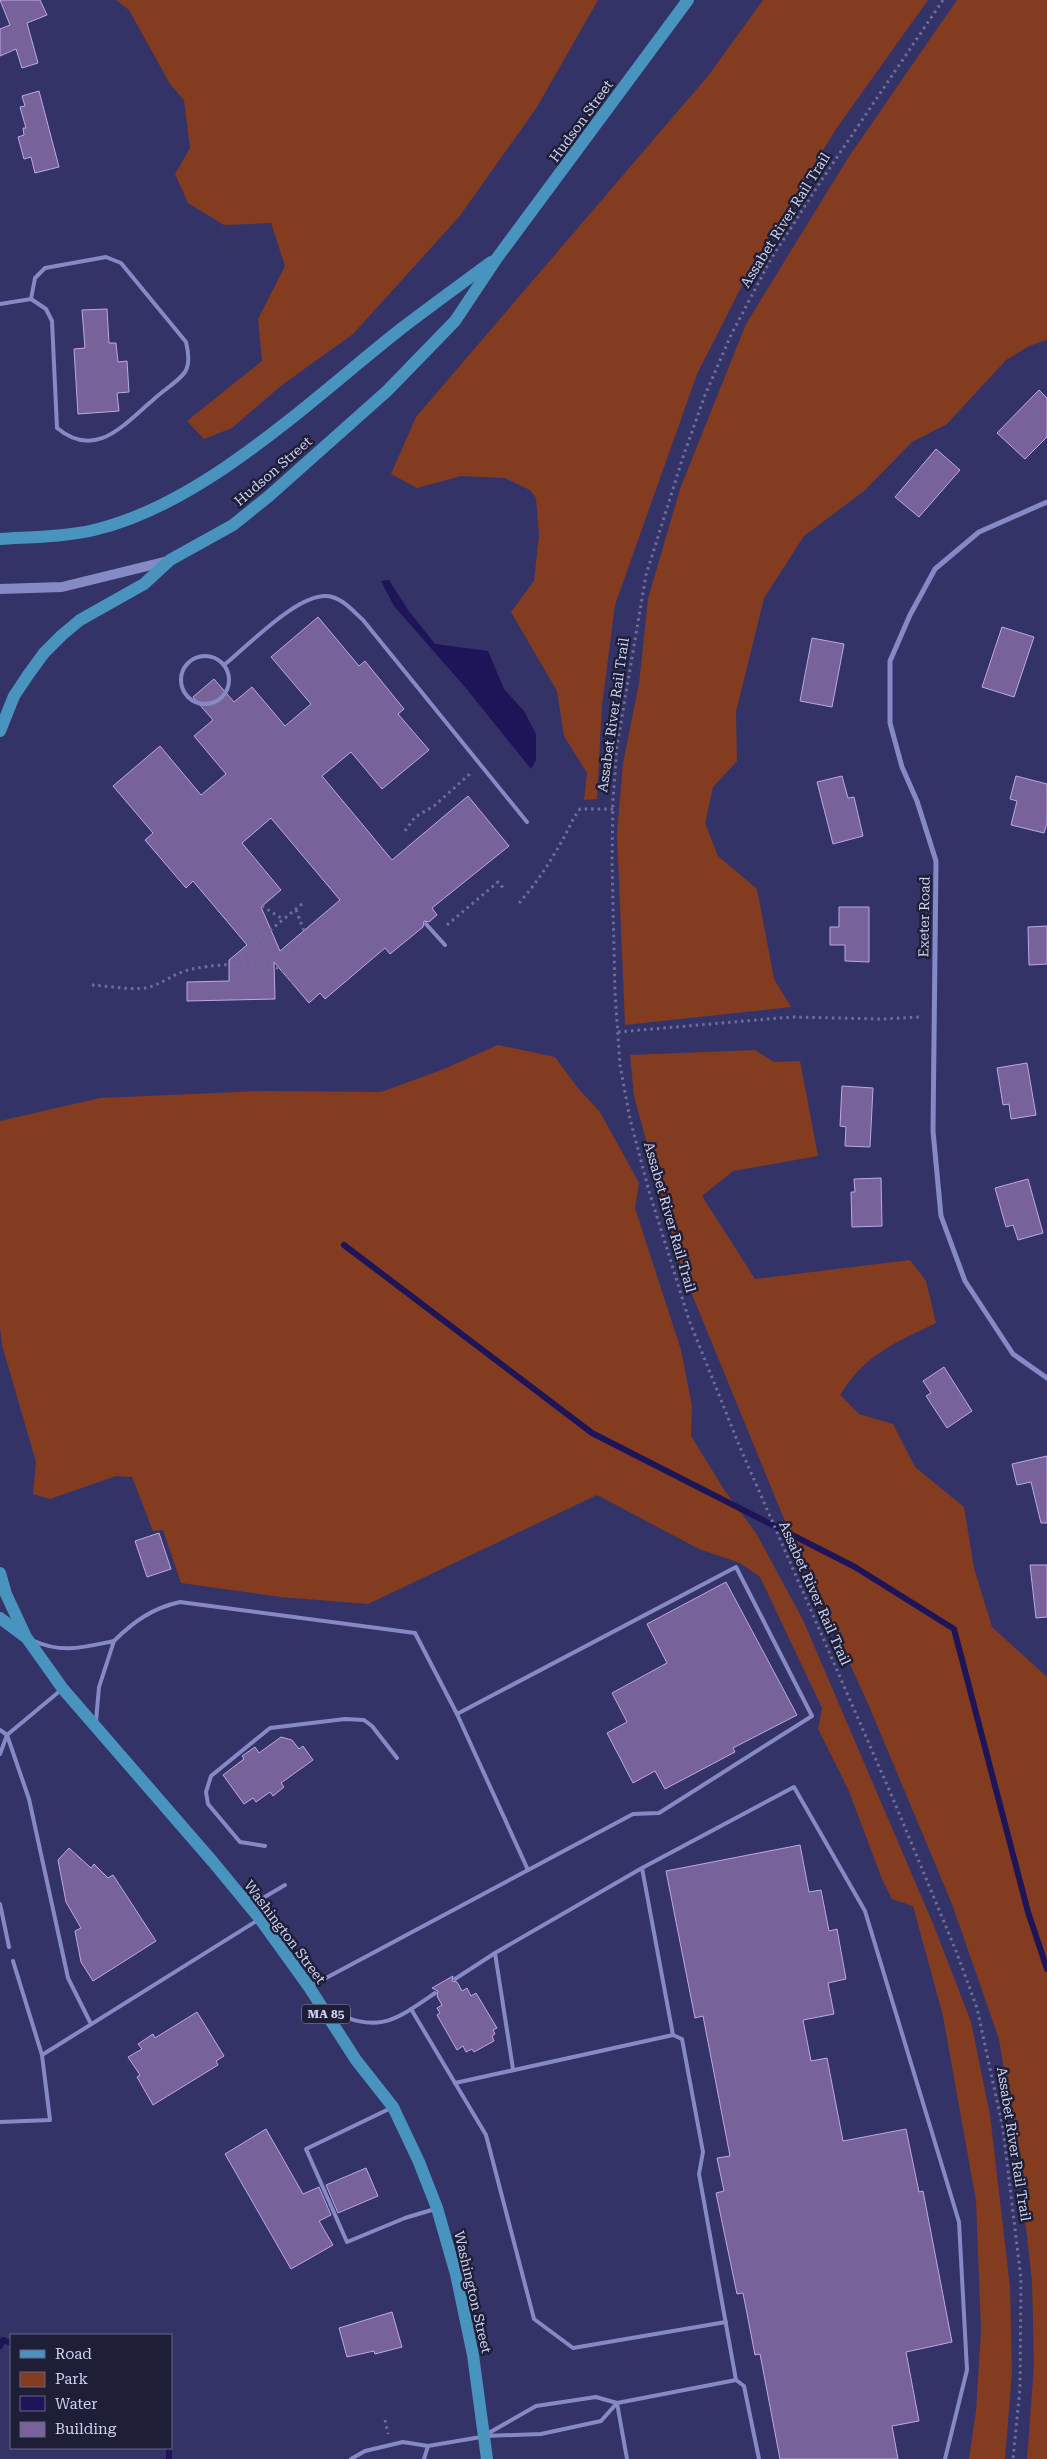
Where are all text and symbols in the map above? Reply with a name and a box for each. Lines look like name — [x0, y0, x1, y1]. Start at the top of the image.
street label: Hudson Street — [546, 77, 616, 165]
street label: Assabet River Rail Trail — [737, 149, 833, 290]
street label: Hudson Street — [231, 433, 315, 509]
street label: Assabet River Rail Trail — [594, 636, 632, 793]
street label: Exeter Road — [915, 876, 933, 958]
street label: Assabet River Rail Trail — [641, 1140, 699, 1295]
street label: Assabet River Rail Trail — [776, 1519, 854, 1668]
street label: Washington Street — [241, 1877, 329, 1987]
road number: MA 85 — [302, 2005, 350, 2024]
street label: Assabet River Rail Trail — [994, 2066, 1034, 2223]
street label: Washington Street — [451, 2229, 495, 2355]
legend — [10, 2334, 172, 2449]
text: Road — [55, 2345, 92, 2363]
text: Park — [55, 2370, 89, 2388]
text: Water — [55, 2395, 97, 2413]
text: Building — [55, 2420, 117, 2438]

